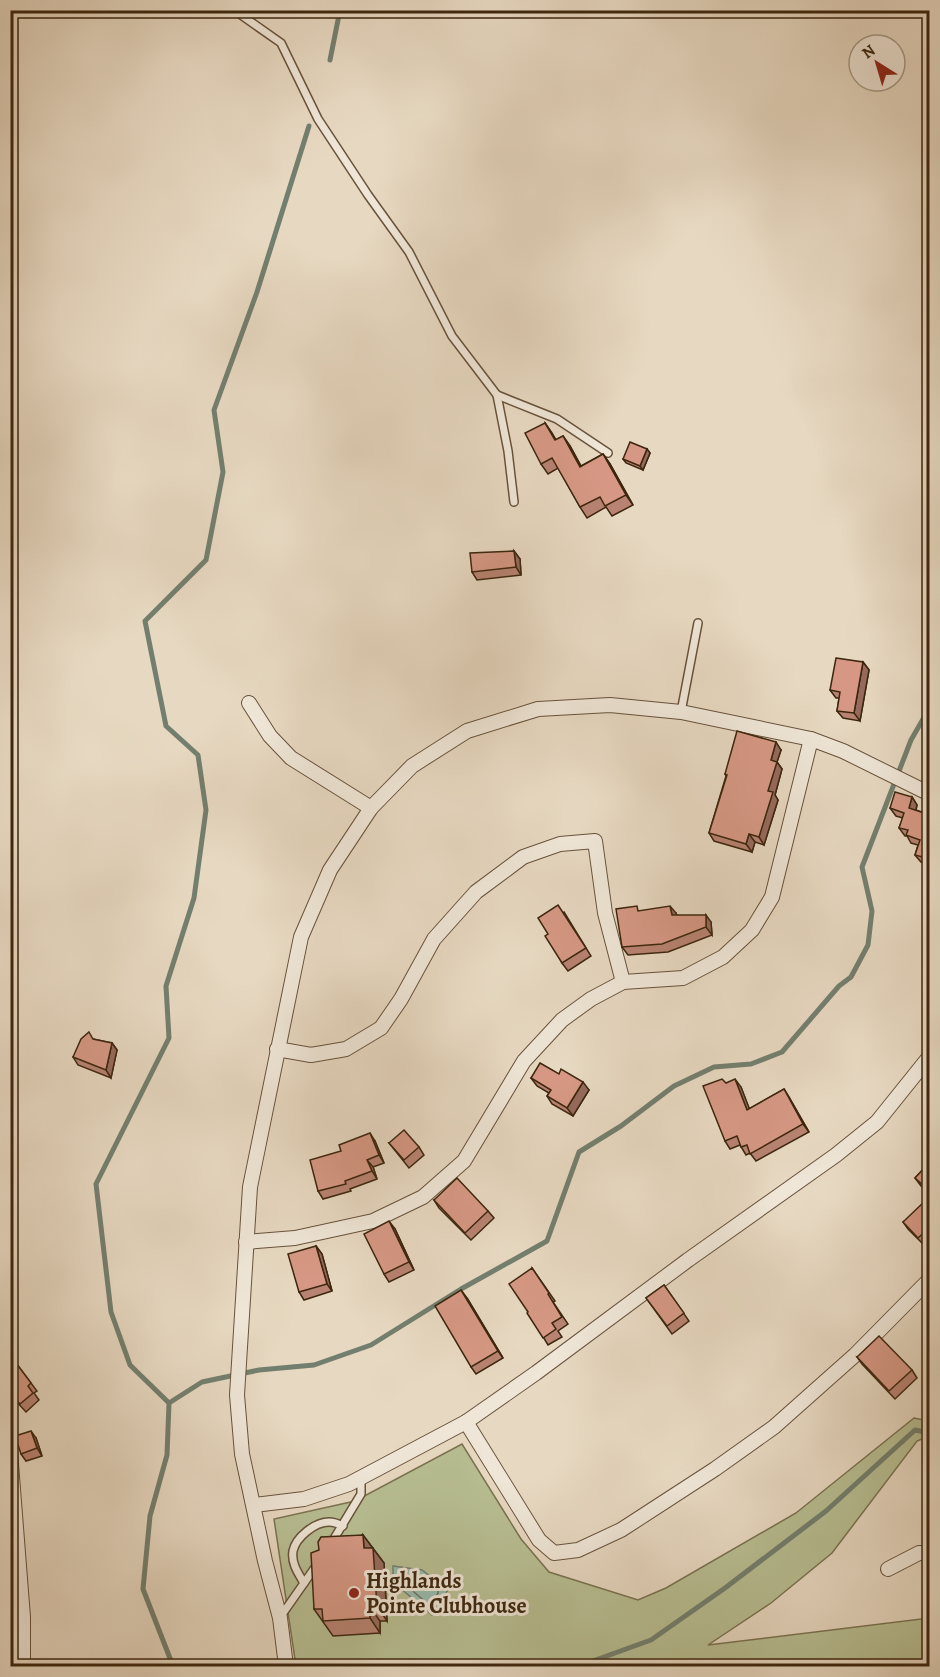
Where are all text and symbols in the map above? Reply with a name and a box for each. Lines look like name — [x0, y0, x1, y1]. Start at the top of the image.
north arrow — [847, 33, 907, 93]
text: N — [857, 39, 880, 64]
place label: Highlands Pointe Clubhouse — [366, 1566, 527, 1621]
marker: Highlands Pointe Clubhouse — [347, 1586, 361, 1600]

